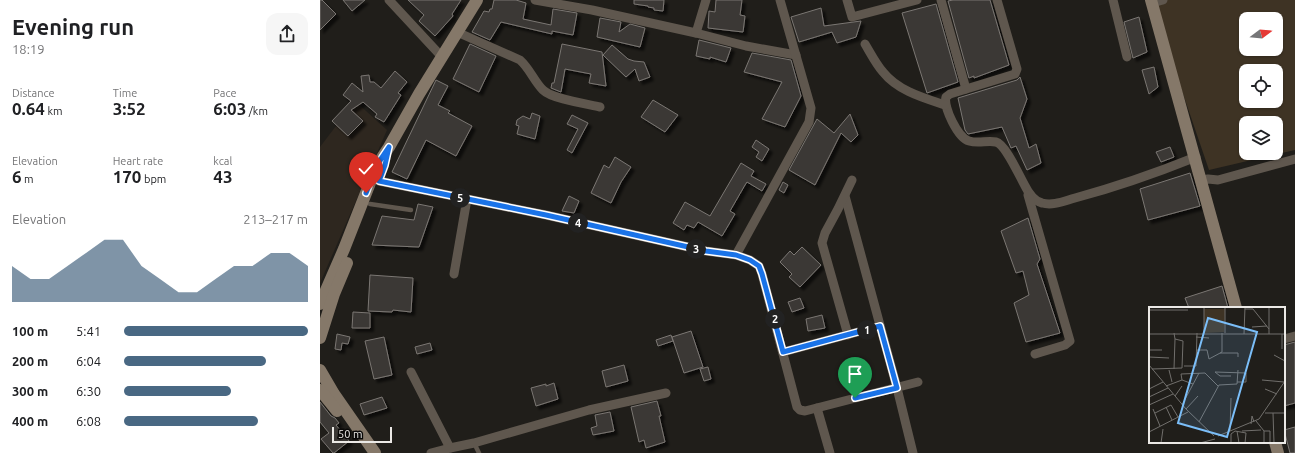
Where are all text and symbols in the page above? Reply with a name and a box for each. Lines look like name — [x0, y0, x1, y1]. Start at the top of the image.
north arrow — [1239, 12, 1283, 56]
map controls — [1239, 12, 1283, 160]
button: share — [266, 13, 308, 55]
text: Evening run — [12, 14, 134, 39]
text: 18:19 — [12, 42, 45, 56]
button: locate — [1239, 64, 1283, 108]
text: Distance — [12, 87, 55, 99]
text: Time — [113, 87, 137, 99]
text: Pace — [213, 87, 237, 99]
text: 0.64 — [12, 99, 45, 118]
text: 3:52 — [113, 99, 146, 118]
text: 6:03 — [213, 99, 246, 118]
text: km — [45, 105, 63, 117]
text: /km — [246, 105, 268, 117]
button: layers — [1239, 116, 1283, 160]
pin — [349, 152, 383, 193]
text: Elevation — [12, 155, 58, 167]
text: Heart rate — [113, 155, 163, 167]
text: kcal — [213, 155, 232, 167]
icon: check — [355, 158, 377, 180]
text: 6 — [12, 167, 22, 186]
text: 170 — [113, 167, 141, 186]
text: 43 — [213, 167, 233, 186]
text: m — [22, 173, 34, 185]
text: bpm — [141, 173, 166, 185]
pin: 5 — [450, 188, 470, 208]
text: 5 — [457, 192, 463, 204]
text: Elevation — [12, 212, 66, 226]
text: 213–217 m — [243, 212, 308, 226]
pin: 4 — [568, 213, 588, 233]
text: 4 — [575, 217, 581, 229]
pin: 3 — [686, 239, 706, 259]
text: 3 — [693, 243, 699, 255]
inset map — [1149, 307, 1285, 443]
pin: 2 — [765, 309, 785, 329]
text: 2 — [772, 313, 778, 325]
pin: 1 — [857, 320, 877, 340]
text: 100 m — [12, 324, 48, 338]
text: 5:41 — [76, 324, 101, 338]
text: 1 — [864, 324, 870, 336]
text: 200 m — [12, 354, 48, 368]
text: 6:04 — [76, 354, 101, 368]
pin — [838, 357, 872, 398]
icon: arrive — [844, 363, 866, 385]
text: 300 m — [12, 384, 48, 398]
text: 6:30 — [76, 384, 101, 398]
text: 400 m — [12, 414, 48, 428]
text: 6:08 — [76, 414, 101, 428]
scale bar — [332, 425, 392, 444]
text: 50 m — [338, 428, 362, 440]

